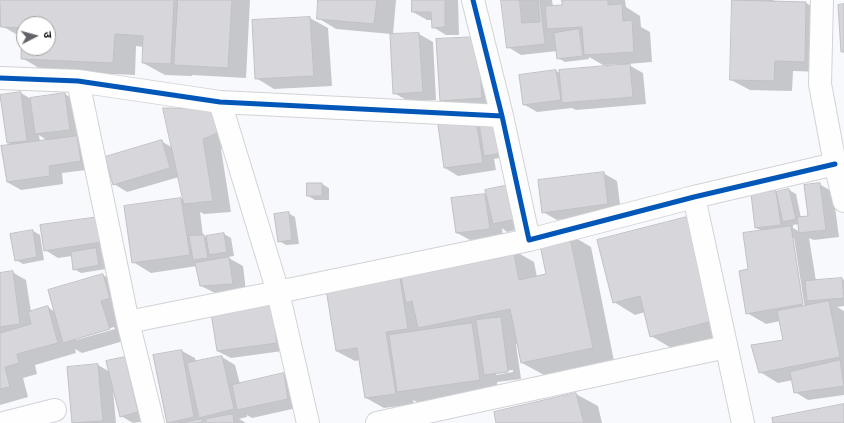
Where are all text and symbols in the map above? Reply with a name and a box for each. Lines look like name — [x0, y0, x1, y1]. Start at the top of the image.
north arrow — [16, 16, 56, 56]
text: उ — [41, 31, 54, 39]

